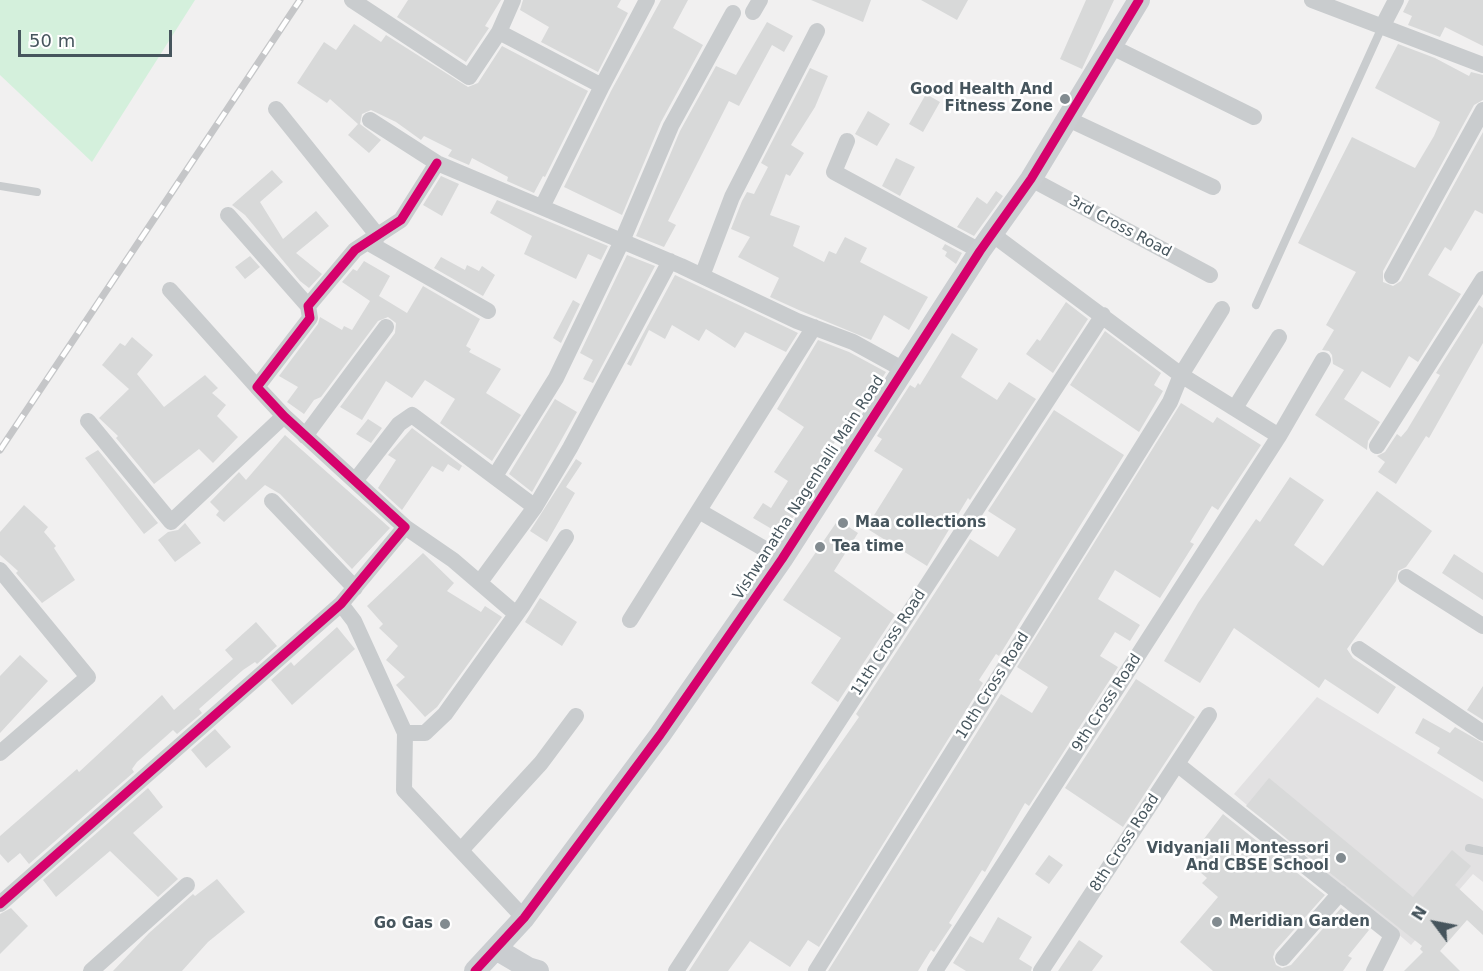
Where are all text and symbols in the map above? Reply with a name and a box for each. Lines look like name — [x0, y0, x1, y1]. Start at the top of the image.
scale bar — [21, 18, 176, 56]
text: 50 m — [29, 30, 75, 51]
place label: Good Health And Fitness Zone — [910, 81, 1053, 116]
marker: Good Health And Fitness Zone — [1058, 92, 1072, 106]
street label: 3rd Cross Road — [1066, 192, 1174, 262]
street label: Vishwanatha Nagenhalli Main Road — [730, 372, 888, 604]
place label: Maa collections — [855, 514, 986, 532]
marker: Maa collections — [836, 516, 850, 530]
place label: Tea time — [832, 538, 904, 556]
marker: Tea time — [813, 540, 827, 554]
street label: 11th Cross Road — [848, 587, 930, 699]
street label: 10th Cross Road — [953, 629, 1033, 743]
street label: 9th Cross Road — [1069, 651, 1145, 755]
street label: 8th Cross Road — [1087, 791, 1163, 895]
place label: Vidyanjali Montessori And CBSE School — [1146, 840, 1329, 875]
marker: Vidyanjali Montessori And CBSE School — [1334, 851, 1348, 865]
north arrow — [1405, 893, 1465, 953]
text: N — [1408, 902, 1431, 924]
place label: Meridian Garden — [1229, 913, 1370, 931]
place label: Go Gas — [374, 915, 433, 933]
marker: Meridian Garden — [1210, 915, 1224, 929]
marker: Go Gas — [438, 917, 452, 931]

